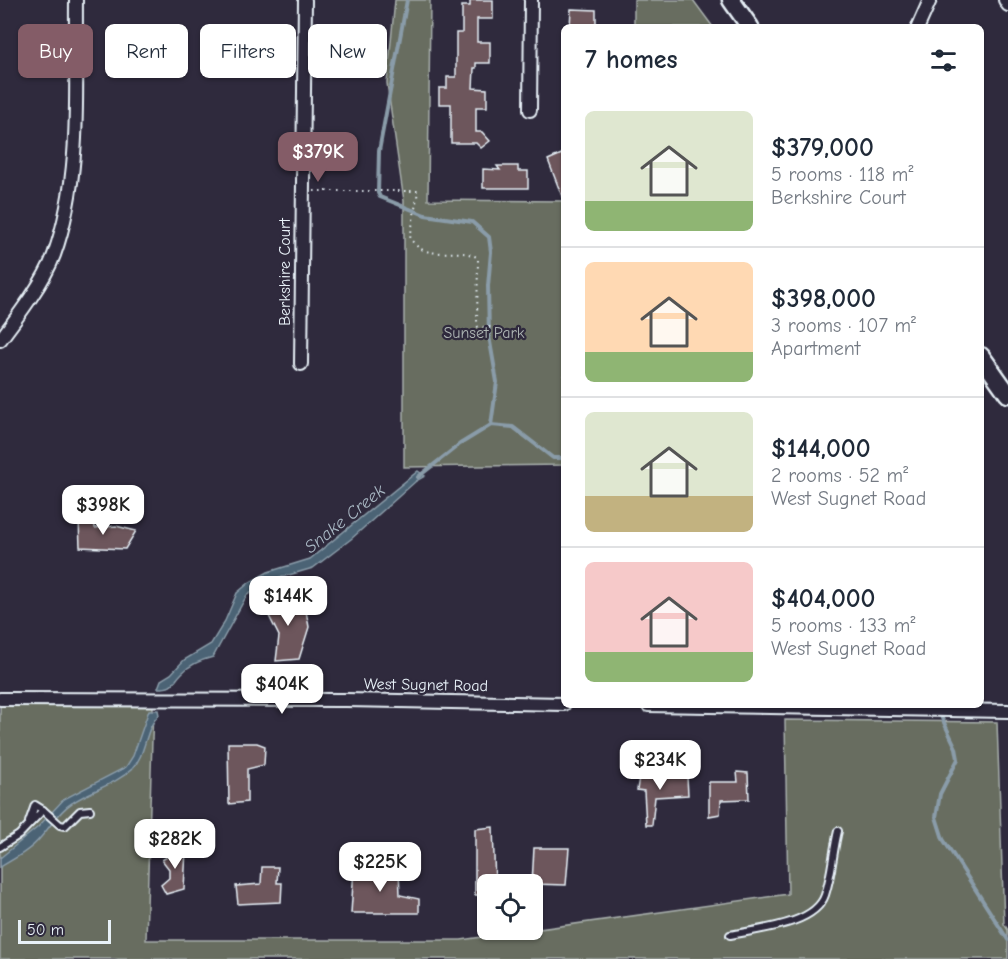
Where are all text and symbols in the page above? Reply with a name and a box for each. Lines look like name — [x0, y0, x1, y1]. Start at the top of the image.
chip: Buy — [18, 24, 93, 78]
chip: Rent — [105, 24, 188, 78]
chip: Filters — [200, 24, 296, 78]
chip: New — [308, 24, 387, 78]
icon: filters — [927, 44, 960, 77]
text: 7 homes — [585, 45, 678, 75]
pin: $379K — [276, 132, 360, 183]
text: $379,000 — [771, 133, 874, 163]
icon: home — [633, 135, 705, 207]
text: $379K — [292, 140, 344, 163]
text: 5 rooms · 118 m² — [771, 163, 913, 186]
text: Berkshire Court — [771, 186, 906, 209]
street label: Berkshire Court — [276, 218, 294, 326]
text: $398,000 — [771, 284, 876, 314]
icon: home — [633, 286, 705, 358]
text: 3 rooms · 107 m² — [771, 314, 916, 337]
park label: Sunset Park — [443, 324, 525, 342]
text: Apartment — [771, 337, 861, 360]
text: $144,000 — [771, 434, 871, 464]
icon: home — [633, 436, 705, 508]
text: 2 rooms · 52 m² — [771, 464, 908, 487]
water label: Snake Creek — [301, 480, 390, 558]
pin: $398K — [61, 485, 145, 536]
text: West Sugnet Road — [771, 487, 926, 510]
text: $398K — [76, 493, 130, 516]
pin: $144K — [246, 576, 330, 627]
text: $144K — [263, 584, 313, 607]
text: $404,000 — [771, 584, 876, 614]
icon: home — [633, 586, 705, 658]
text: 5 rooms · 133 m² — [771, 614, 915, 637]
text: West Sugnet Road — [771, 637, 926, 660]
pin: $404K — [240, 664, 324, 715]
text: $404K — [255, 672, 309, 695]
street label: West Sugnet Road — [364, 675, 488, 695]
pin: $234K — [618, 740, 702, 791]
text: $234K — [634, 748, 686, 771]
pin: $282K — [133, 819, 217, 870]
text: $282K — [148, 827, 202, 850]
pin: $225K — [338, 842, 422, 893]
text: $225K — [353, 850, 407, 873]
map controls — [477, 874, 543, 940]
button: locate — [477, 874, 543, 940]
scale bar — [18, 917, 111, 944]
text: 50 m — [27, 921, 64, 939]

